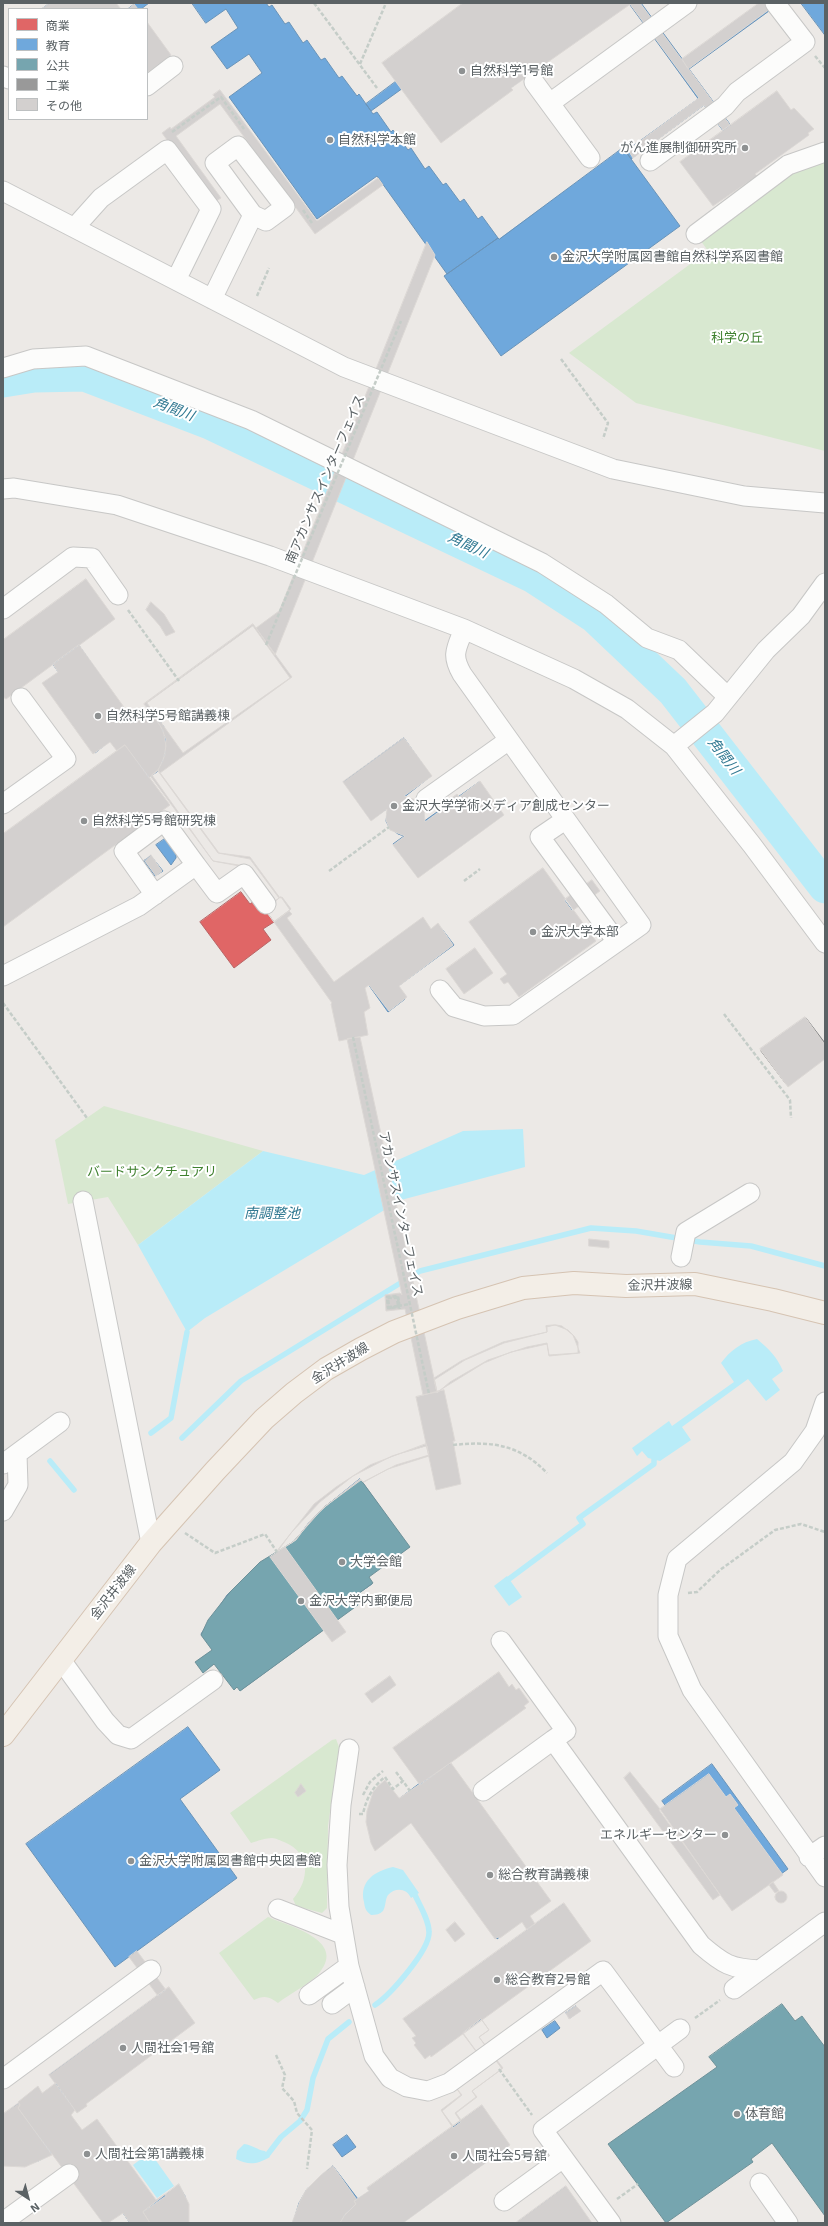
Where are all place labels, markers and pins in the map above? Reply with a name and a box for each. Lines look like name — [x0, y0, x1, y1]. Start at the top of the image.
place label: 自然科学1号館 — [470, 63, 553, 79]
marker: 自然科学1号館 — [457, 66, 467, 76]
place label: 自然科学本館 — [338, 132, 416, 148]
marker: 自然科学本館 — [325, 135, 335, 145]
place label: がん進展制御研究所 — [620, 140, 737, 156]
marker: がん進展制御研究所 — [740, 143, 750, 153]
place label: 金沢大学附属図書館自然科学系図書館 — [562, 249, 783, 265]
marker: 金沢大学附属図書館自然科学系図書館 — [549, 252, 559, 262]
place label: 自然科学5号館講義棟 — [106, 708, 230, 724]
marker: 自然科学5号館講義棟 — [93, 711, 103, 721]
place label: 金沢大学学術メディア創成センター — [402, 798, 610, 814]
marker: 金沢大学学術メディア創成センター — [389, 801, 399, 811]
place label: 自然科学5号館研究棟 — [92, 813, 216, 829]
marker: 自然科学5号館研究棟 — [79, 816, 89, 826]
place label: 金沢大学本部 — [541, 924, 619, 940]
marker: 金沢大学本部 — [528, 927, 538, 937]
place label: 大学会館 — [350, 1554, 402, 1570]
marker: 大学会館 — [337, 1557, 347, 1567]
place label: 金沢大学内郵便局 — [309, 1593, 413, 1609]
marker: 金沢大学内郵便局 — [296, 1596, 306, 1606]
place label: エネルギーセンター — [600, 1827, 717, 1843]
marker: エネルギーセンター — [720, 1830, 730, 1840]
place label: 金沢大学附属図書館中央図書館 — [139, 1853, 321, 1869]
marker: 金沢大学附属図書館中央図書館 — [126, 1856, 136, 1866]
place label: 総合教育講義棟 — [498, 1867, 589, 1883]
marker: 総合教育講義棟 — [485, 1870, 495, 1880]
place label: 総合教育2号館 — [505, 1972, 590, 1988]
marker: 総合教育2号館 — [492, 1975, 502, 1985]
place label: 人間社会1号舘 — [131, 2040, 214, 2056]
marker: 人間社会1号舘 — [118, 2043, 128, 2053]
place label: 体育館 — [745, 2106, 784, 2122]
marker: 体育館 — [732, 2109, 742, 2119]
place label: 人間社会第1講義棟 — [95, 2146, 204, 2162]
place label: 人間社会5号舘 — [462, 2148, 547, 2164]
marker: 人間社会第1講義棟 — [82, 2149, 92, 2159]
marker: 人間社会5号舘 — [449, 2151, 459, 2161]

